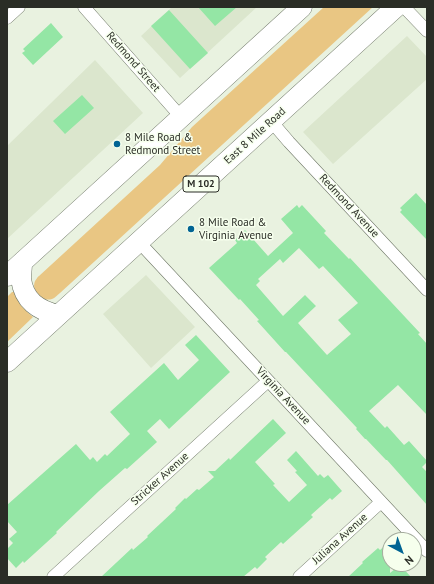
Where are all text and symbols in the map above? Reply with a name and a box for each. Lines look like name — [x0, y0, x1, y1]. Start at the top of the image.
street label: Redmond Street — [103, 29, 163, 95]
street label: East 8 Mile Road — [222, 105, 288, 167]
place label: 8 Mile Road & Redmond Street — [125, 131, 200, 157]
marker: 8 Mile Road & Redmond Street — [112, 139, 122, 149]
street label: Redmond Avenue — [316, 172, 382, 240]
road number: M 102 — [183, 176, 219, 192]
place label: 8 Mile Road & Virginia Avenue — [199, 216, 273, 242]
marker: 8 Mile Road & Virginia Avenue — [186, 224, 196, 234]
street label: Virginia Avenue — [253, 365, 313, 427]
street label: Stricker Avenue — [128, 450, 192, 508]
street label: Juliana Avenue — [310, 511, 370, 567]
north arrow — [382, 532, 422, 572]
text: N — [402, 553, 417, 568]

